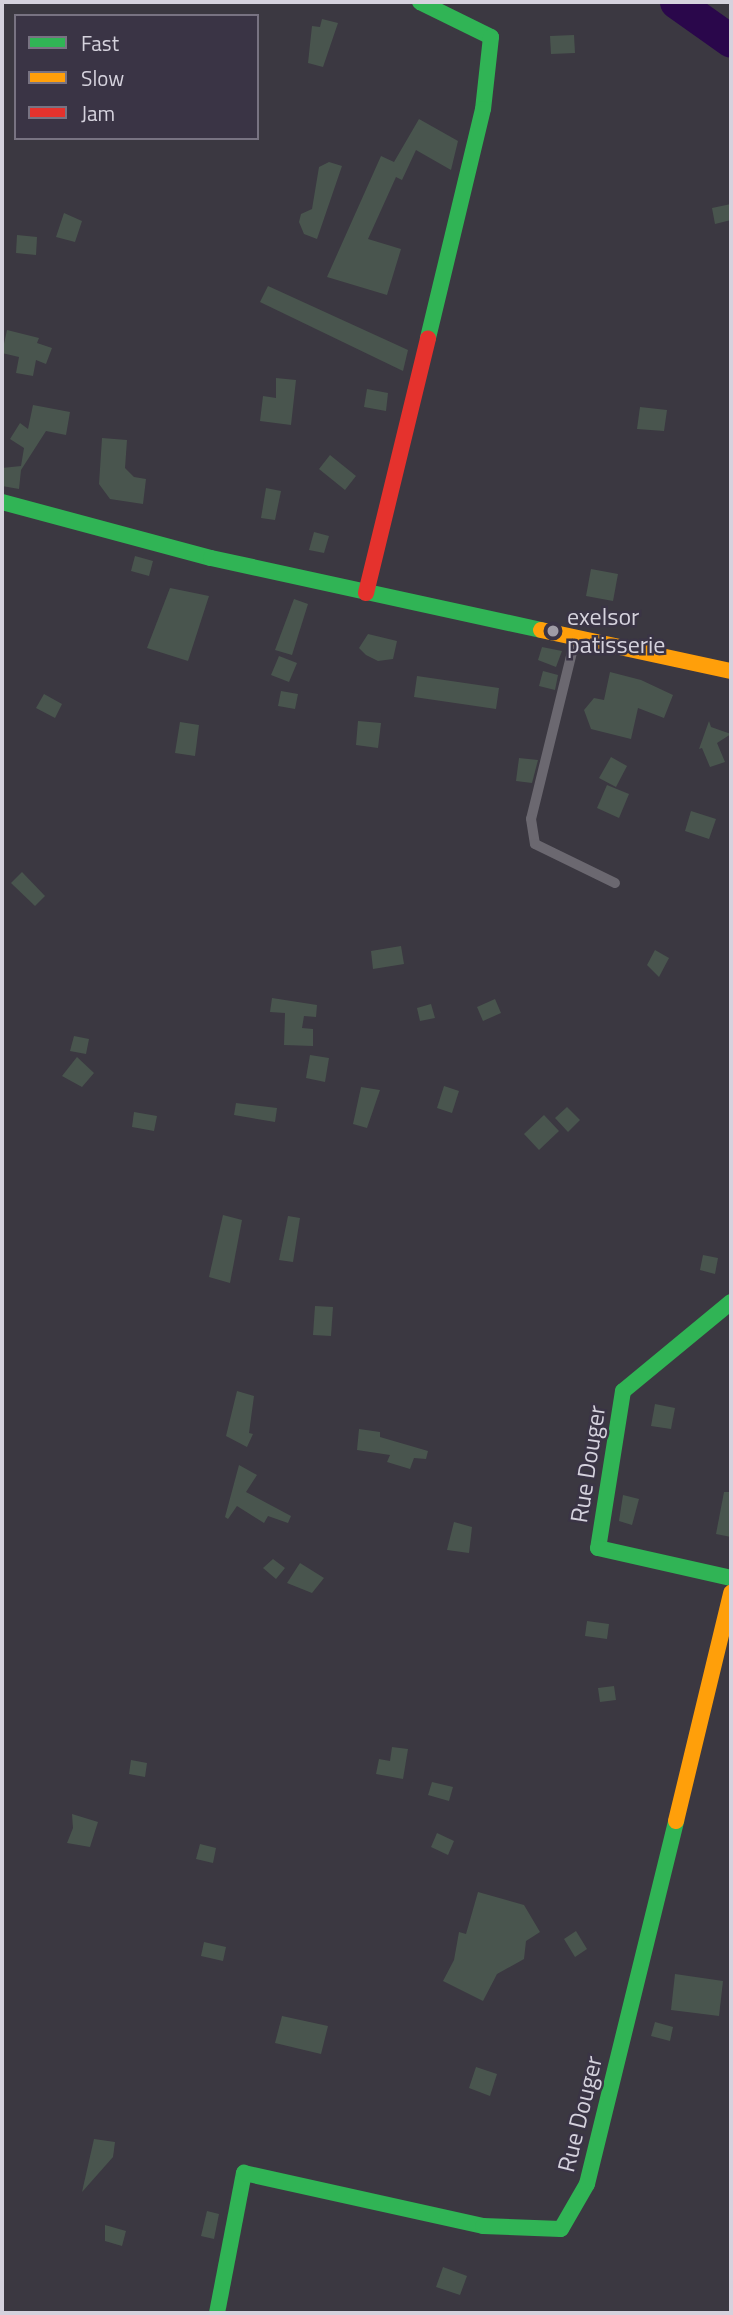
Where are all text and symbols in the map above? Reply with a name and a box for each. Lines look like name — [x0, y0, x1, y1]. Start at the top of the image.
legend — [14, 14, 259, 140]
text: Fast — [81, 27, 119, 59]
text: Slow — [81, 62, 124, 94]
text: Jam — [81, 97, 115, 129]
place label: exelsor patisserie — [567, 603, 665, 659]
marker: exelsor patisserie — [545, 623, 561, 639]
street label: Rue Douger — [565, 1403, 611, 1525]
street label: Rue Douger — [552, 2053, 608, 2175]

